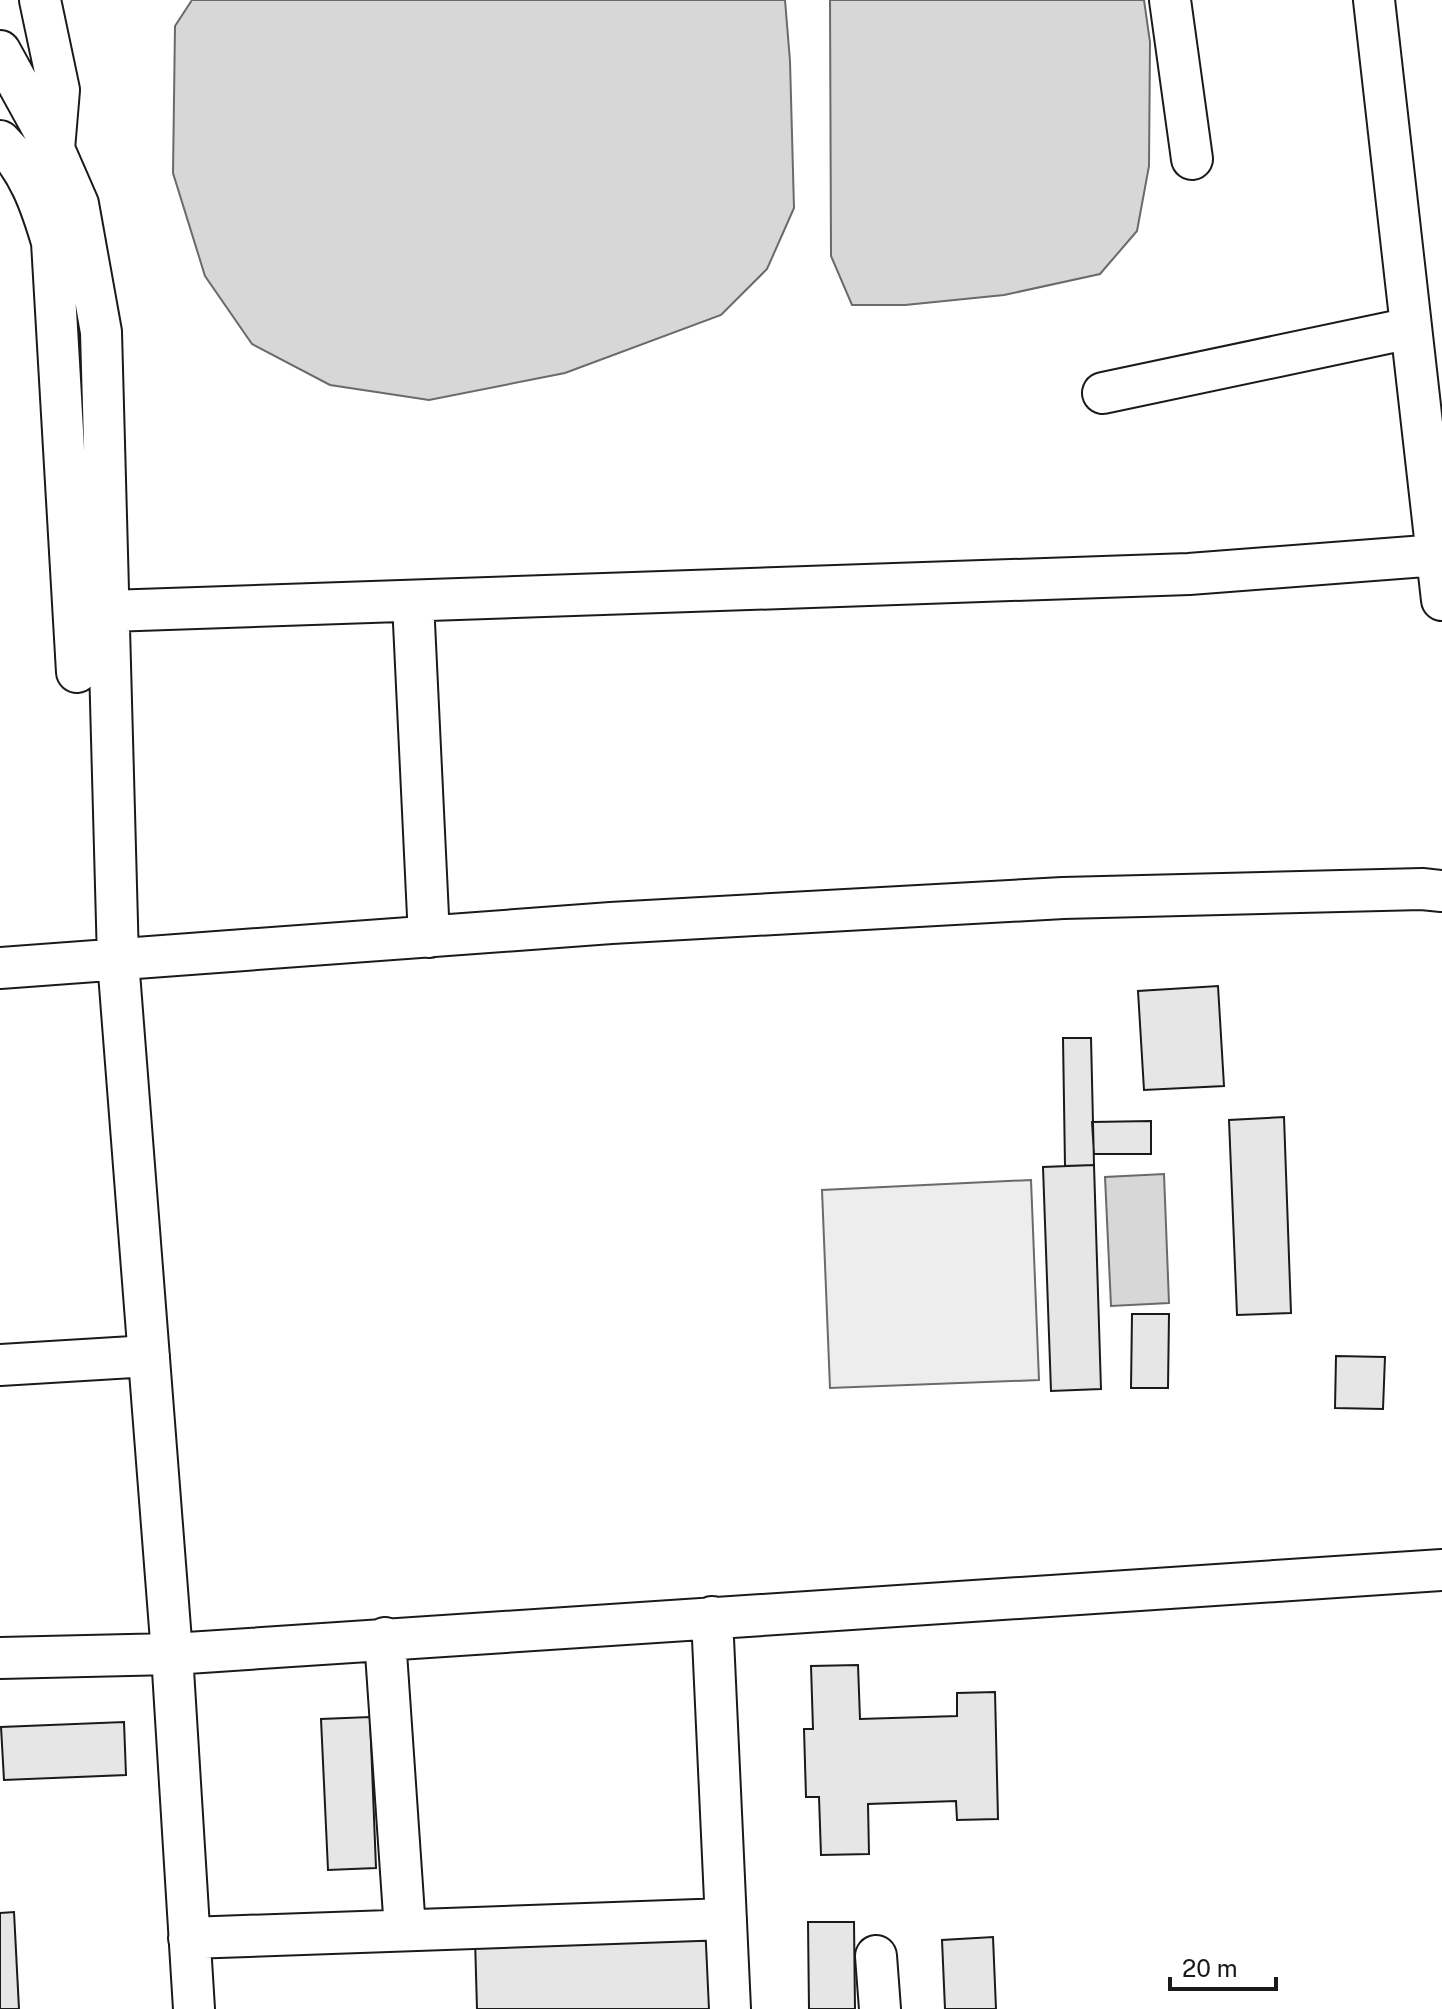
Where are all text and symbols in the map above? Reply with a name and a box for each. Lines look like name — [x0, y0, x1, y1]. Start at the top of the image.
scale bar — [1170, 1941, 1276, 1991]
text: 20 m — [1182, 1954, 1238, 1982]

